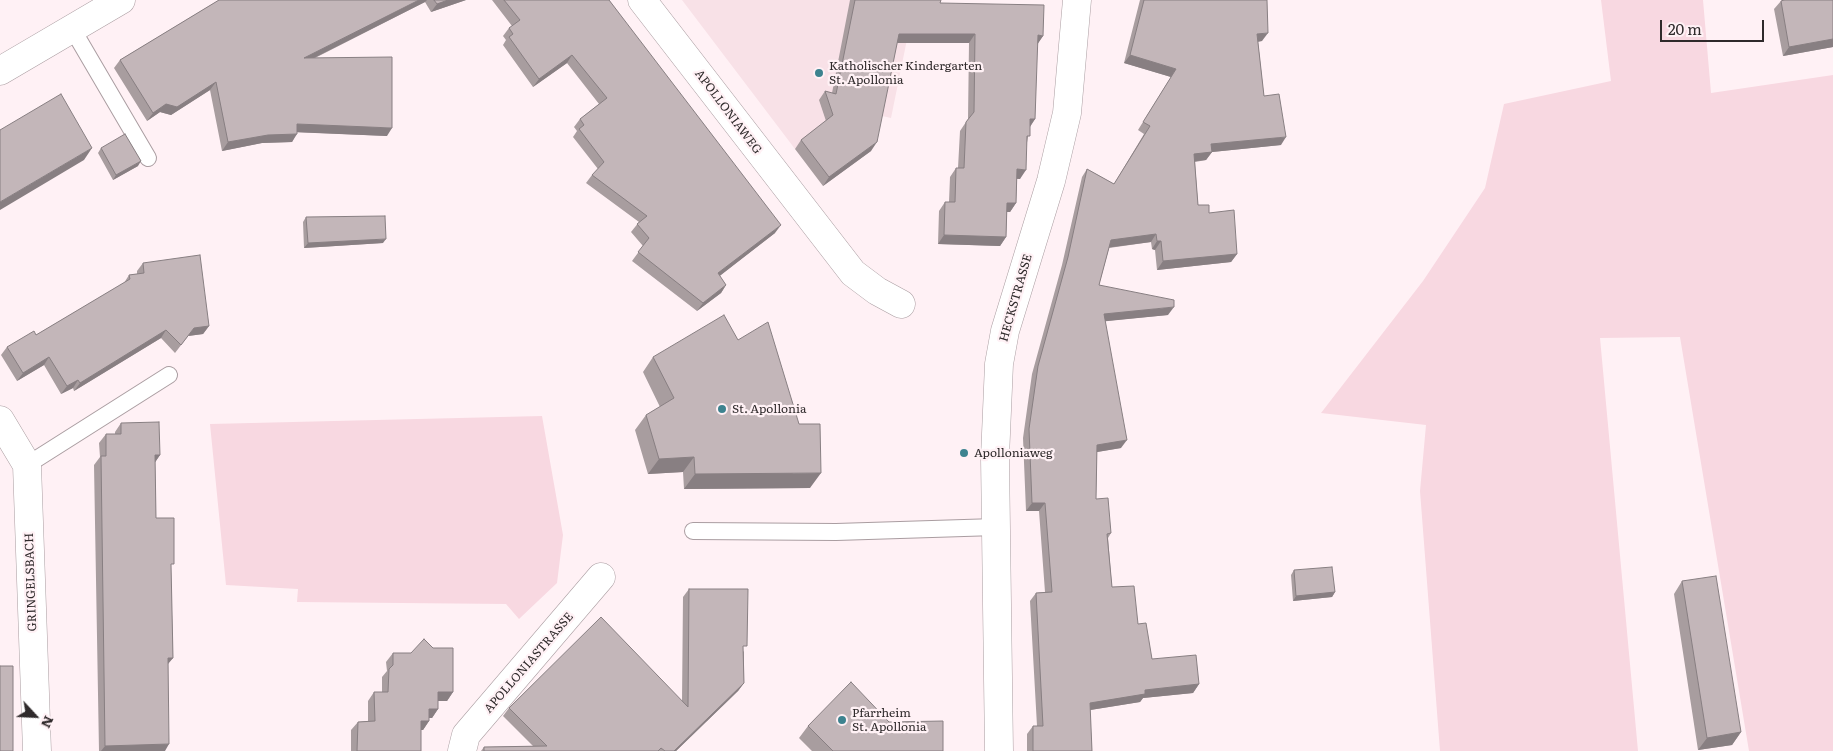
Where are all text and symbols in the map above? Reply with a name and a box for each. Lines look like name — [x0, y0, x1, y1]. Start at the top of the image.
scale bar — [1663, 10, 1767, 42]
text: 20 m — [1668, 17, 1702, 40]
place label: Katholischer Kindergarten St. Apollonia — [829, 59, 982, 87]
street label: APOLLONIAWEG — [692, 67, 764, 157]
marker: Katholischer Kindergarten St. Apollonia — [813, 67, 825, 79]
street label: HECKSTRASSE — [997, 253, 1035, 343]
place label: St. Apollonia — [732, 402, 806, 416]
marker: St. Apollonia — [716, 403, 728, 415]
place label: Apolloniaweg — [974, 446, 1053, 460]
marker: Apolloniaweg — [958, 447, 970, 459]
street label: GRINGELSBACH — [22, 532, 40, 632]
street label: APOLLONIASTRASSE — [481, 610, 577, 716]
north arrow — [10, 691, 60, 741]
place label: Pfarrheim St. Apollonia — [852, 706, 926, 734]
text: N — [37, 713, 60, 732]
marker: Pfarrheim St. Apollonia — [836, 714, 848, 726]

